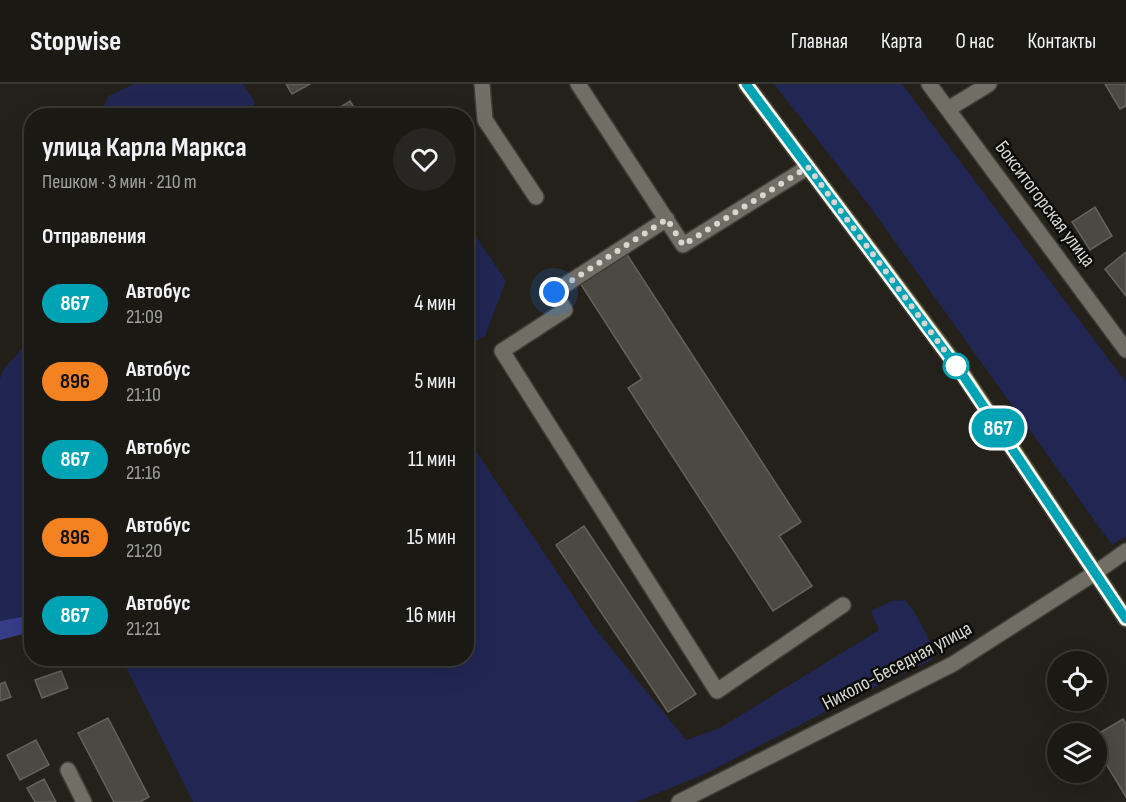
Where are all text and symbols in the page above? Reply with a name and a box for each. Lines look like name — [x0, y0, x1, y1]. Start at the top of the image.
text: Stopwise — [30, 25, 121, 58]
text: Главная — [791, 29, 848, 54]
text: Карта — [881, 29, 922, 54]
text: О нас — [955, 29, 994, 54]
text: Контакты — [1027, 29, 1096, 54]
button: heart — [393, 128, 456, 191]
text: улица Карла Маркса — [42, 131, 247, 164]
street label: Бокситогорская улица — [990, 136, 1100, 272]
text: Пешком · 3 мин · 210 m — [42, 170, 197, 194]
text: Отправления — [42, 223, 146, 250]
your location — [539, 277, 569, 307]
text: Автобус — [126, 278, 191, 305]
text: 4 мин — [414, 290, 456, 317]
text: 867 — [61, 291, 89, 316]
text: 21:09 — [126, 305, 163, 329]
unlabelled marker — [943, 353, 969, 379]
text: Автобус — [126, 356, 191, 383]
text: 5 мин — [415, 368, 456, 395]
text: 896 — [60, 369, 90, 394]
text: 21:10 — [126, 383, 161, 407]
line badge: 867 — [964, 408, 1032, 448]
text: 867 — [984, 416, 1012, 441]
text: Автобус — [126, 434, 191, 461]
text: 11 мин — [408, 446, 456, 473]
text: 867 — [61, 447, 89, 472]
text: 21:16 — [126, 461, 161, 485]
text: Автобус — [126, 512, 191, 539]
text: 15 мин — [407, 524, 456, 551]
text: 896 — [60, 525, 90, 550]
text: 21:20 — [126, 539, 162, 563]
text: Автобус — [126, 590, 191, 617]
text: 16 мин — [406, 602, 456, 629]
text: 867 — [61, 603, 89, 628]
street label: Николо-Беседная улица — [818, 616, 976, 716]
text: 21:21 — [126, 617, 160, 641]
map controls — [1047, 651, 1107, 783]
button: locate — [1047, 651, 1107, 711]
button: layers — [1047, 723, 1107, 783]

